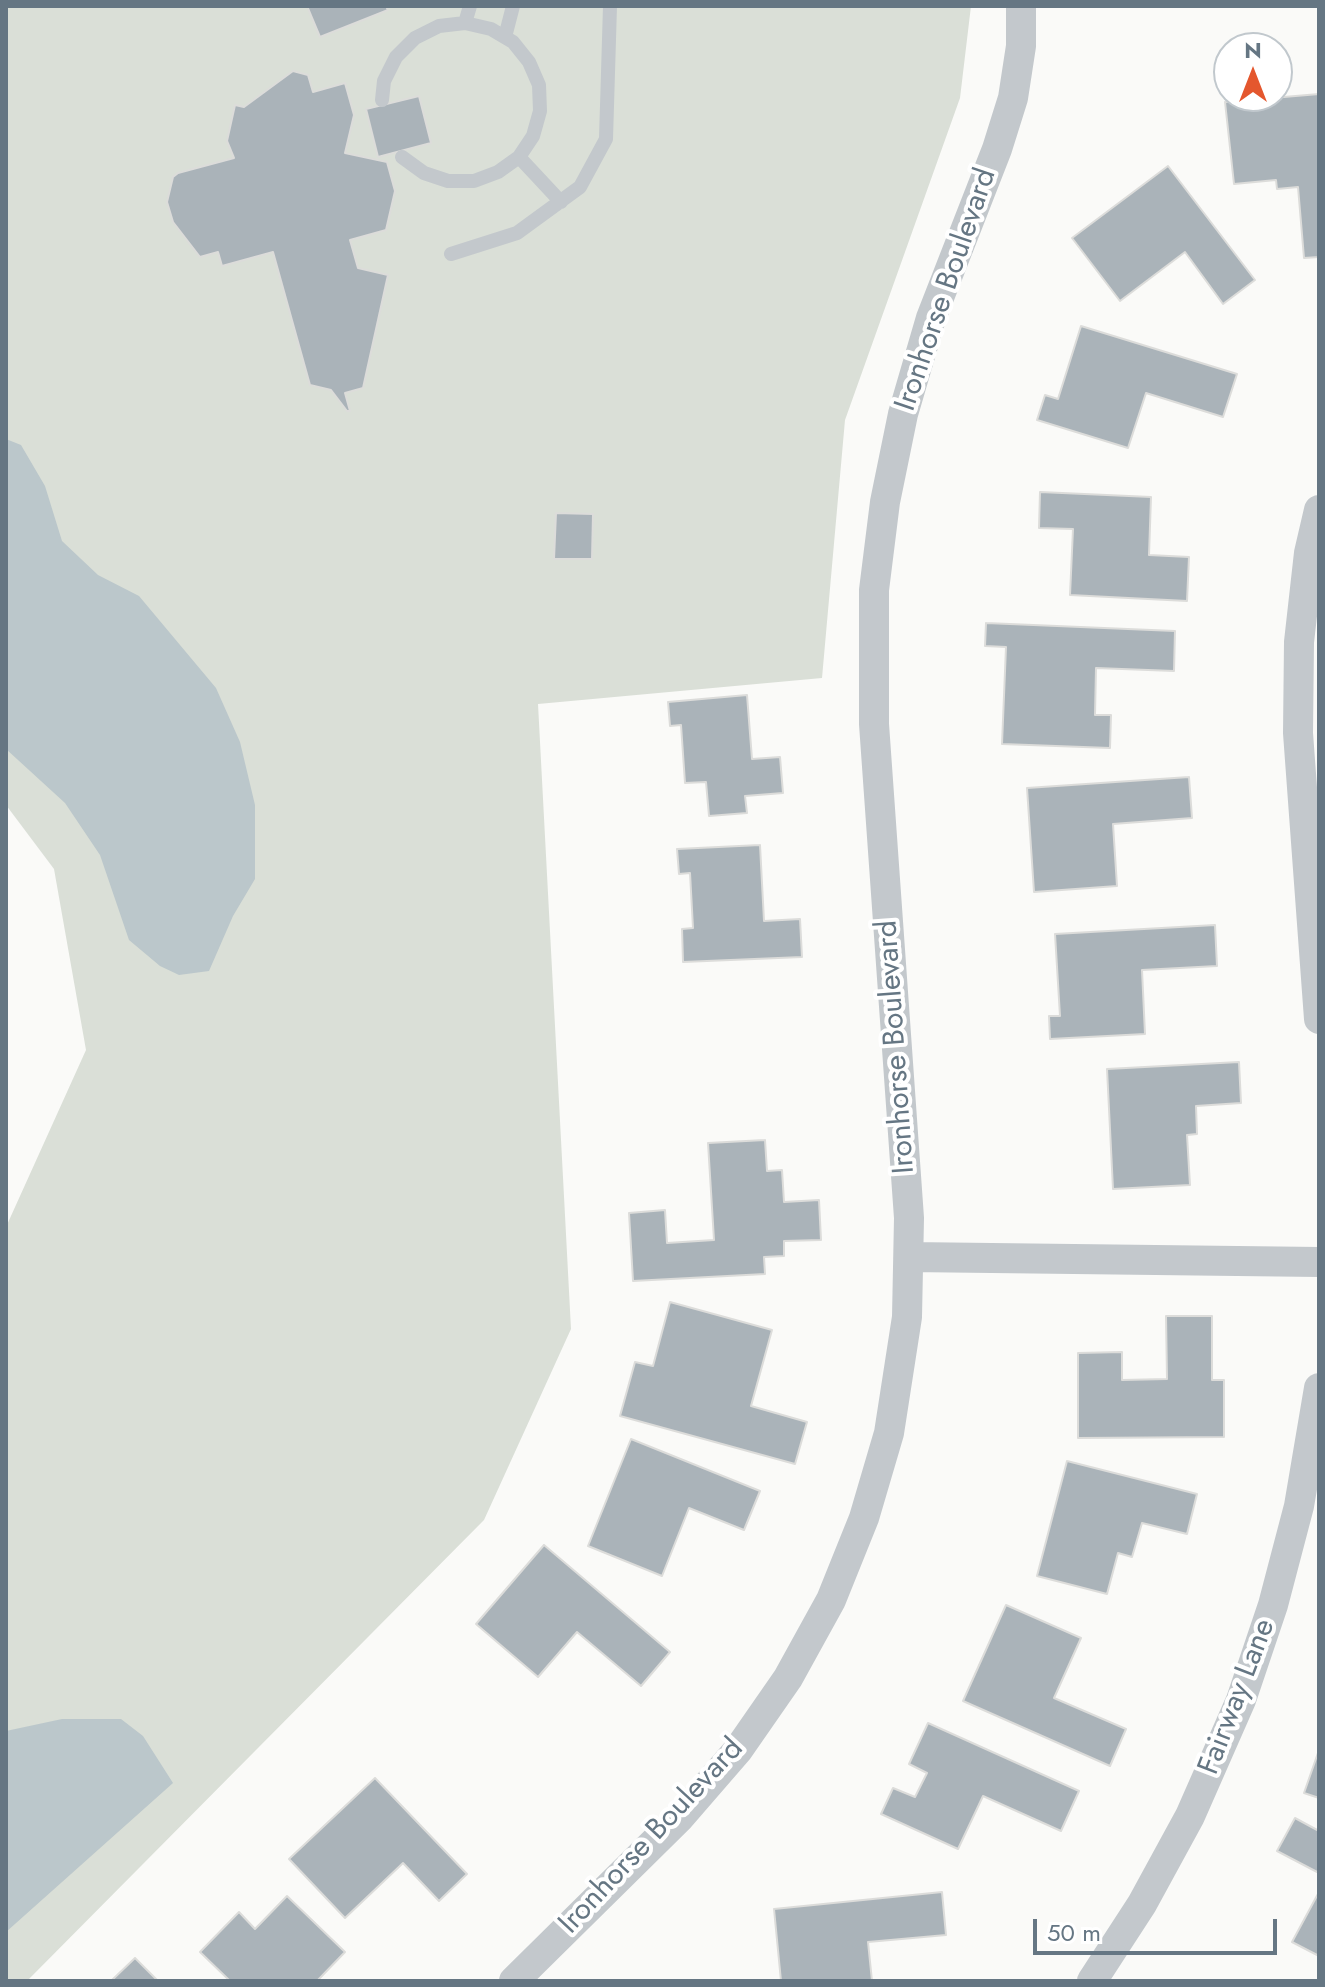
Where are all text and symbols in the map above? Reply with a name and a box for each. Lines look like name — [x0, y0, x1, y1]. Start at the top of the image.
north arrow — [1213, 32, 1293, 112]
text: N — [1244, 34, 1262, 66]
street label: Ironhorse Boulevard — [889, 164, 1005, 416]
street label: Ironhorse Boulevard — [870, 919, 924, 1175]
street label: Fairway Lane — [1192, 1614, 1284, 1780]
street label: Ironhorse Boulevard — [552, 1732, 752, 1942]
scale bar — [1037, 1903, 1281, 1953]
text: 50 m — [1047, 1915, 1101, 1950]

